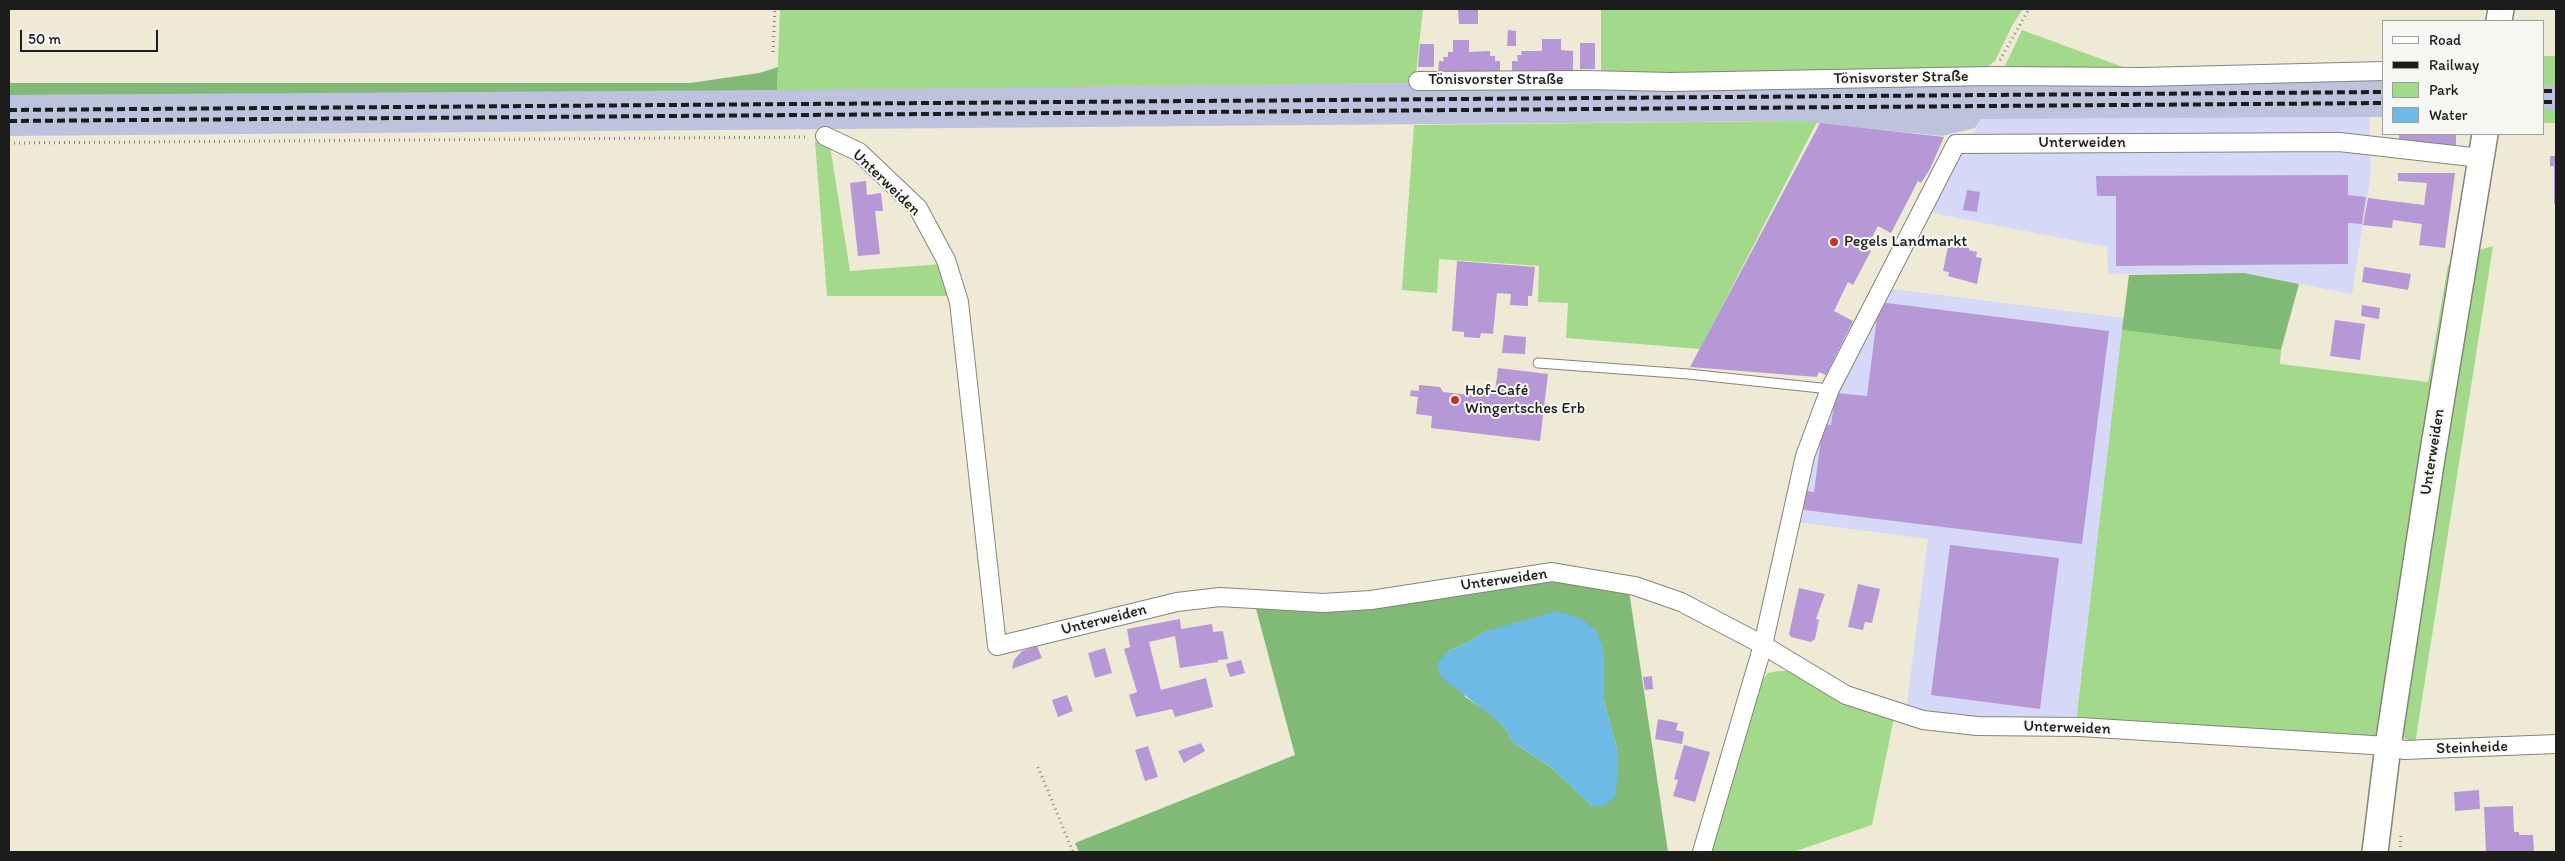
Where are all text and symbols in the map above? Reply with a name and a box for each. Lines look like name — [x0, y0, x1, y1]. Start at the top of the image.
scale bar — [22, 20, 160, 52]
legend — [2382, 20, 2545, 135]
text: 50 m — [28, 30, 61, 48]
text: Road — [2429, 31, 2461, 49]
text: Railway — [2429, 56, 2479, 74]
street label: Tönisvorster Straße — [1833, 67, 1969, 89]
street label: Tönisvorster Straße — [1428, 70, 1564, 90]
text: Park — [2429, 81, 2459, 99]
text: Water — [2429, 106, 2467, 124]
street label: Unterweiden — [2038, 133, 2126, 153]
street label: Unterweiden — [848, 146, 924, 220]
place label: Pegels Landmarkt — [1844, 232, 1967, 252]
marker: Pegels Landmarkt — [1828, 236, 1840, 248]
place label: Hof-Café Wingertsches Erb — [1465, 381, 1585, 419]
marker: Hof-Café Wingertsches Erb — [1449, 394, 1461, 406]
street label: Unterweiden — [2417, 407, 2449, 497]
street label: Unterweiden — [1459, 564, 1549, 596]
street label: Unterweiden — [1059, 600, 1149, 640]
street label: Unterweiden — [2023, 717, 2111, 739]
street label: Steinheide — [2436, 737, 2508, 759]

